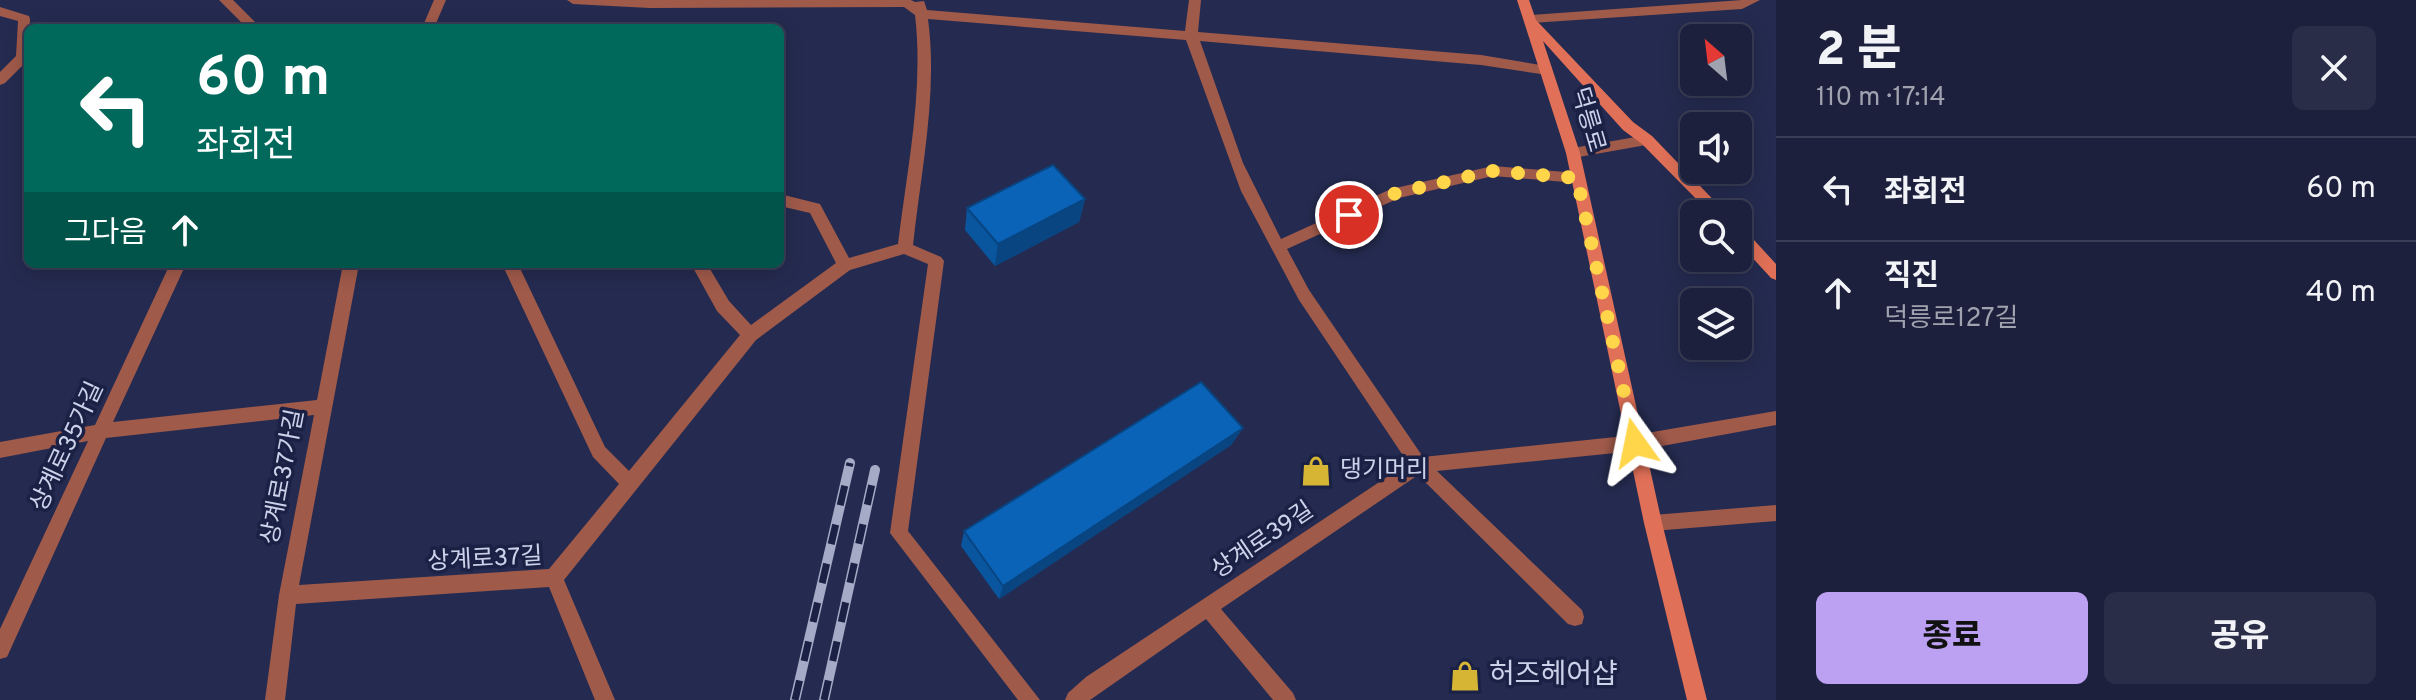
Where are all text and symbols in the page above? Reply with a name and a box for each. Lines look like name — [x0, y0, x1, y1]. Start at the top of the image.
text: 2 분 — [1816, 22, 1902, 82]
north arrow — [1680, 24, 1752, 96]
map controls — [1680, 24, 1752, 360]
button: close — [2292, 26, 2376, 110]
text: 60 m — [196, 45, 330, 115]
icon: left — [64, 56, 168, 160]
text: 110 m · 17:14 — [1816, 82, 1946, 115]
street label: 덕릉로 — [1563, 84, 1611, 156]
button: sound — [1680, 112, 1752, 184]
text: 좌회전 — [196, 124, 295, 170]
icon: left — [1816, 167, 1860, 211]
text: 60 m — [2306, 171, 2376, 208]
text: 좌회전 — [1884, 175, 1967, 212]
pin — [1315, 181, 1383, 249]
icon: arrive — [1327, 193, 1371, 237]
button: search — [1680, 200, 1752, 272]
icon: ahead — [163, 208, 207, 252]
text: 그다음 — [64, 216, 147, 253]
text: 직진 — [1884, 259, 1939, 296]
icon: ahead — [1816, 271, 1860, 315]
text: 40 m — [2306, 275, 2376, 312]
button: layers — [1680, 288, 1752, 360]
text: 덕릉로127길 — [1884, 303, 2019, 336]
street label: 상계로35가길 — [25, 377, 111, 517]
position arrow — [1593, 401, 1677, 485]
street label: 상계로37가길 — [256, 407, 312, 547]
shop icon: 댕기머리 — [1299, 454, 1333, 488]
place label: 댕기머리 — [1340, 456, 1428, 486]
street label: 상계로39길 — [1206, 496, 1320, 586]
street label: 상계로37길 — [427, 542, 543, 578]
button: 종료 — [1816, 592, 2088, 684]
button: 공유 — [2104, 592, 2376, 684]
place label: 허즈헤어샵 — [1489, 658, 1618, 694]
shop icon: 허즈헤어샵 — [1448, 659, 1482, 693]

